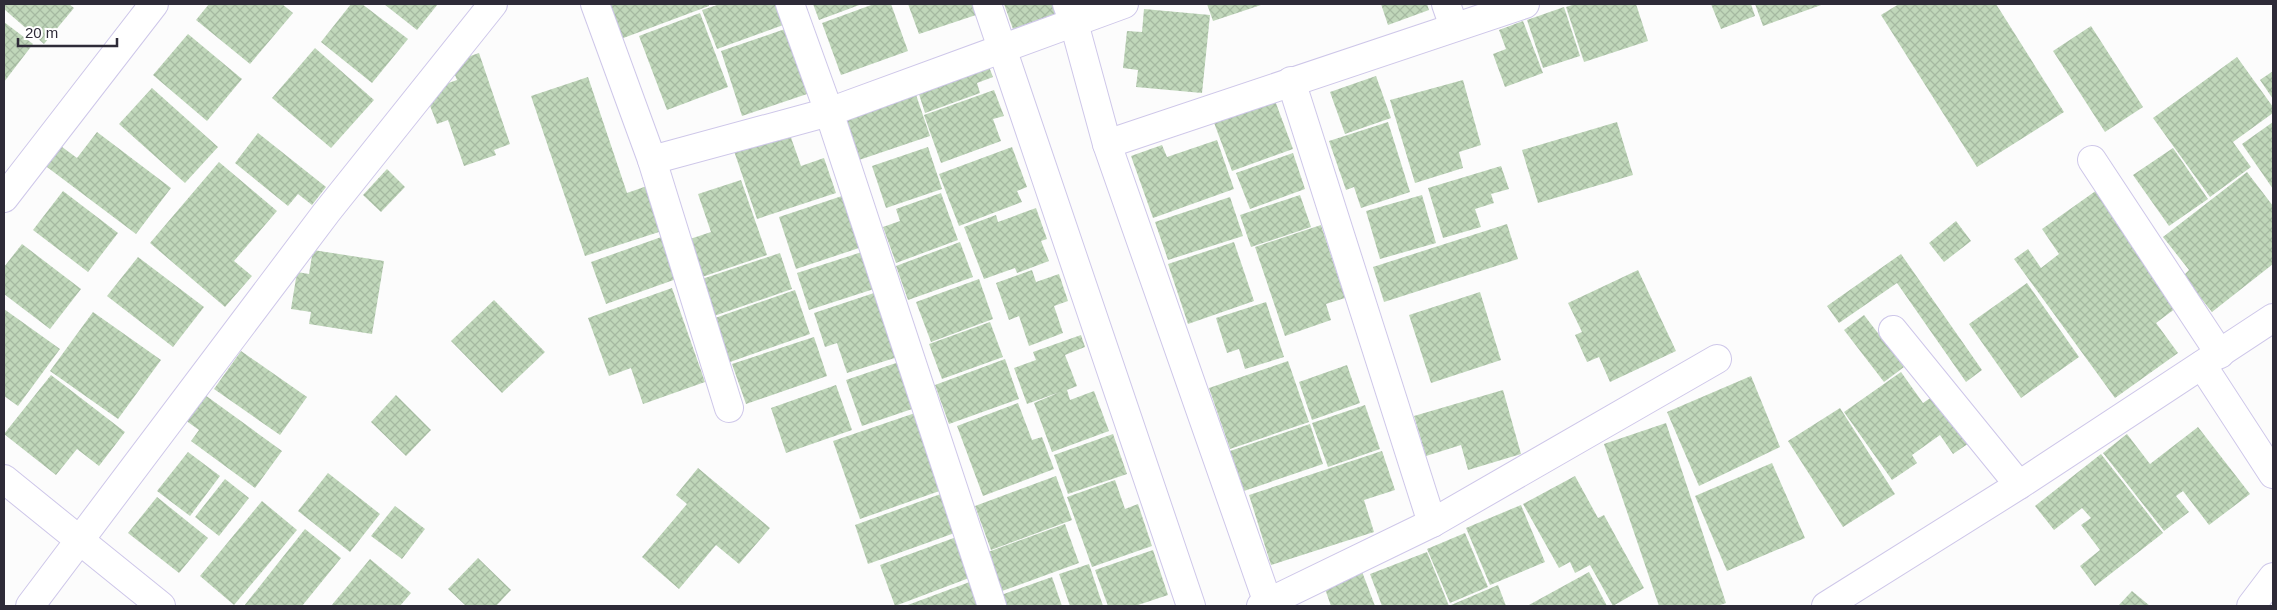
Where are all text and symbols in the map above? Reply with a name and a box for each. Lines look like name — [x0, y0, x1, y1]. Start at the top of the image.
scale bar — [18, 15, 116, 47]
text: 20 m — [25, 24, 58, 41]

